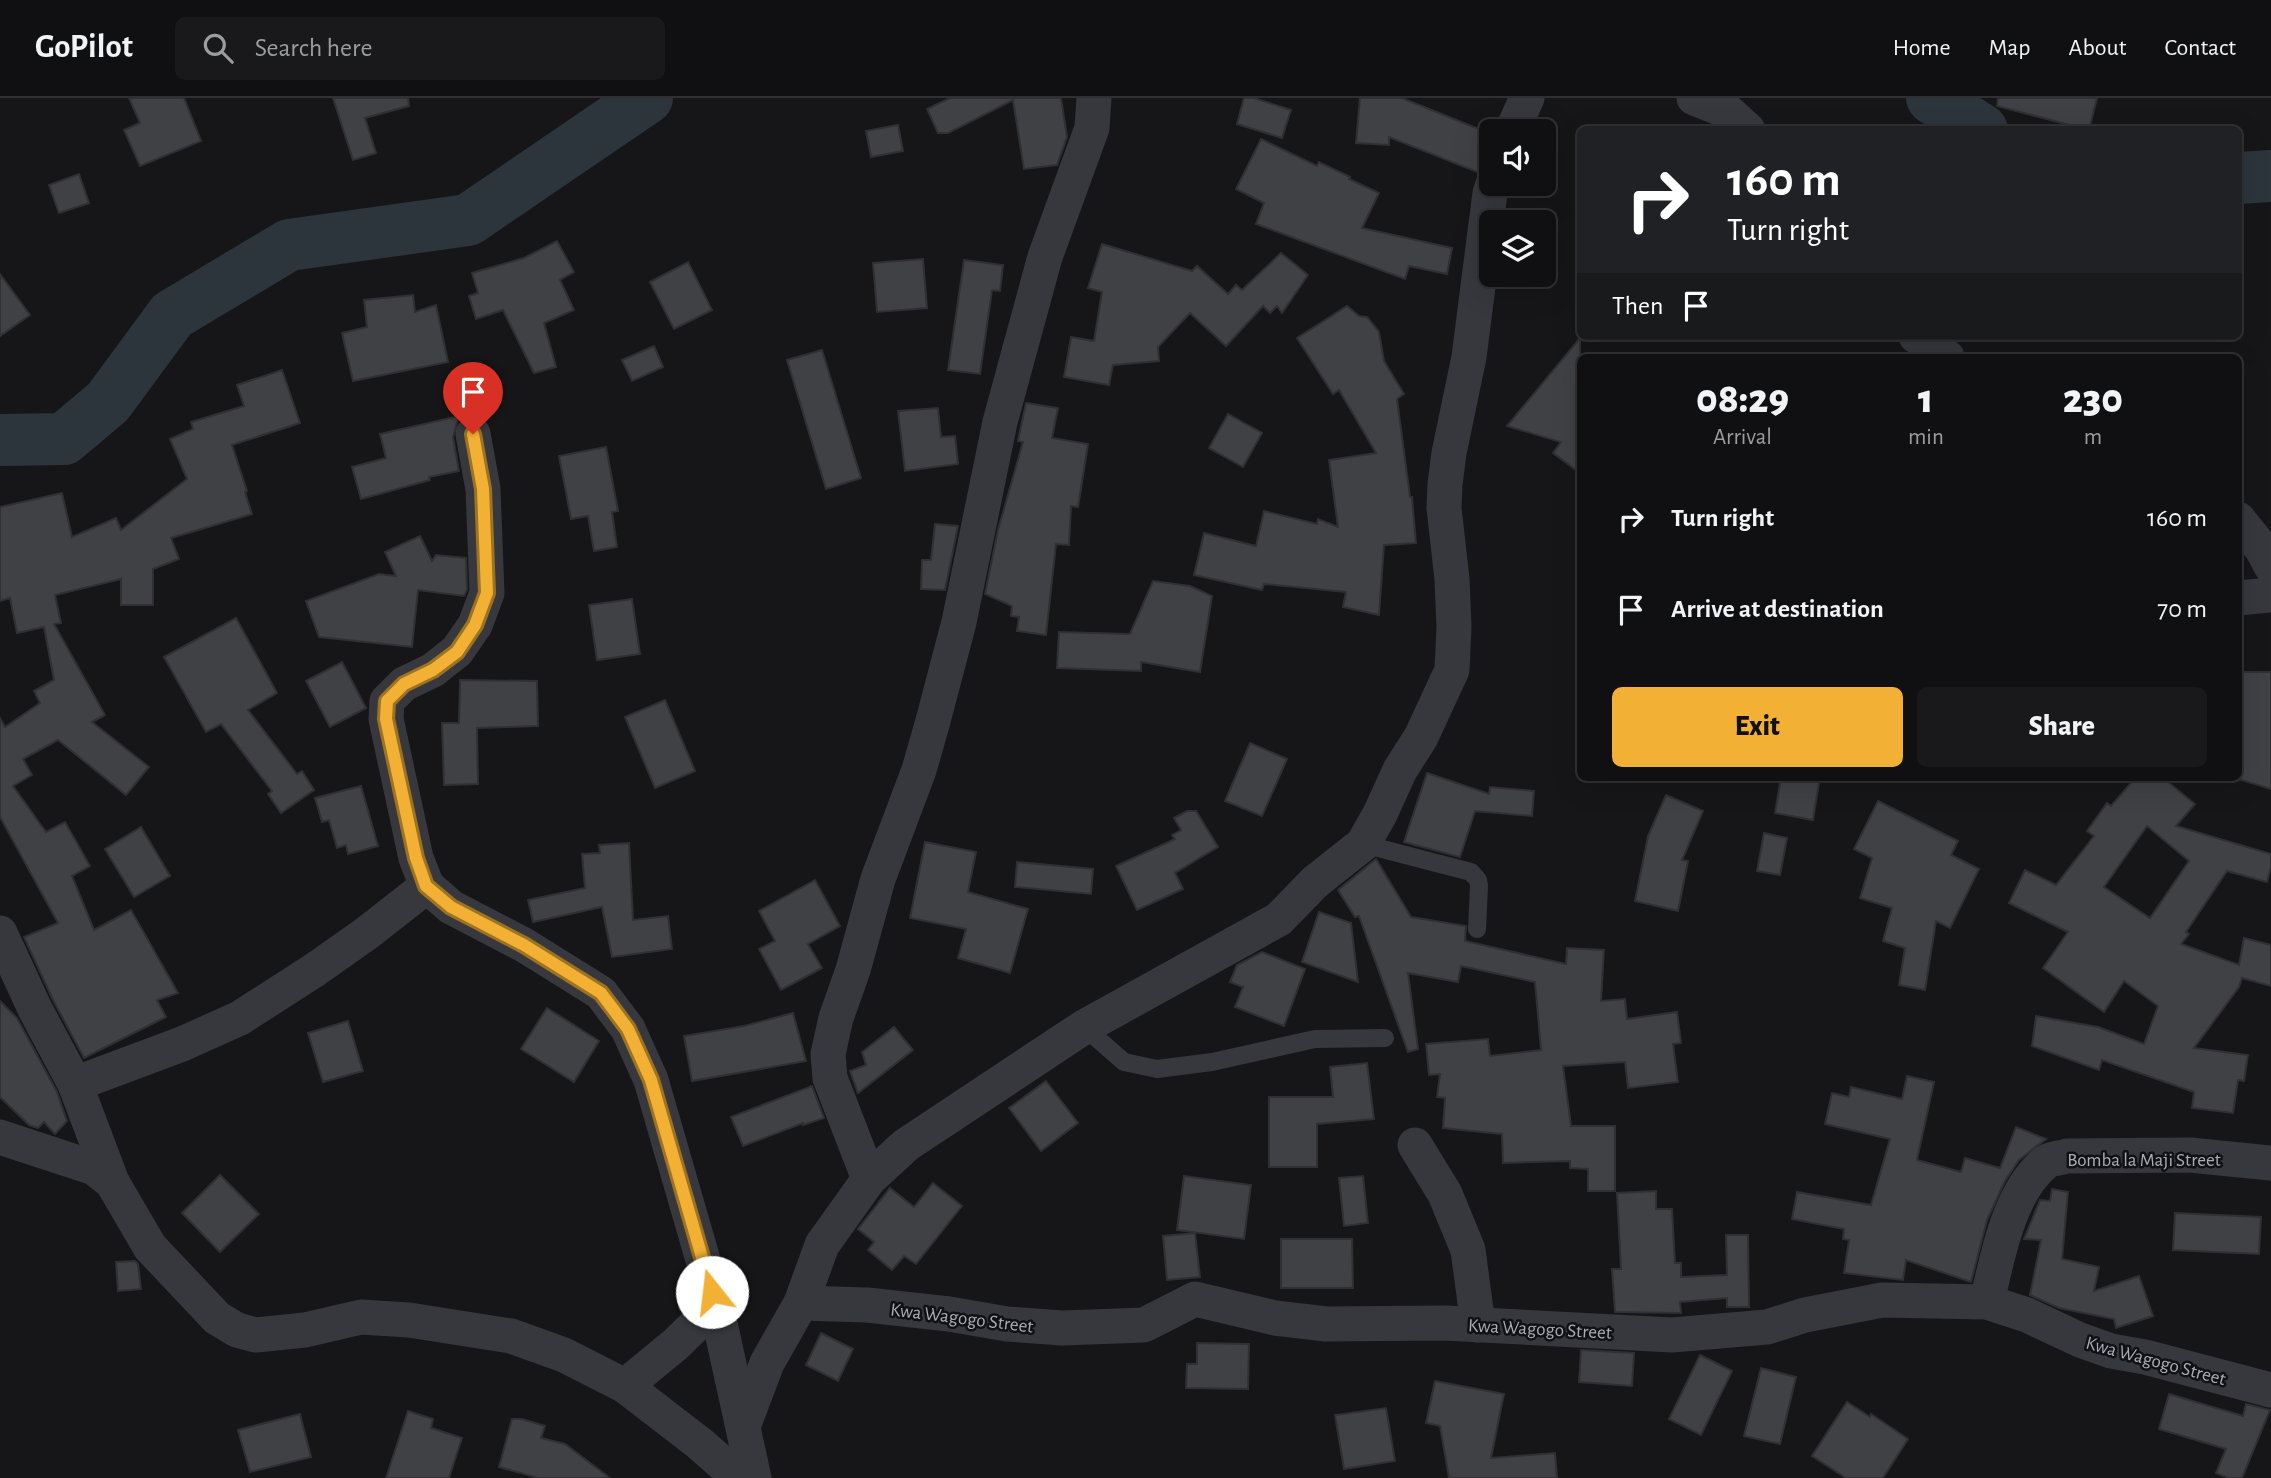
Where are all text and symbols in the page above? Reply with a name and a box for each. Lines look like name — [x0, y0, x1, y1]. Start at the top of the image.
search box — [175, 17, 665, 80]
icon: search — [199, 29, 237, 67]
text: GoPilot — [35, 31, 133, 64]
text: Search here — [255, 35, 372, 61]
text: Home — [1893, 36, 1951, 60]
text: Map — [1989, 36, 2031, 60]
text: About — [2069, 36, 2126, 60]
text: Contact — [2164, 36, 2236, 60]
map controls — [1479, 119, 1556, 287]
button: sound — [1479, 119, 1556, 196]
icon: right — [1612, 154, 1703, 245]
text: 160 m — [1727, 156, 1841, 205]
button: layers — [1479, 210, 1556, 287]
text: Turn right — [1727, 214, 1849, 246]
icon: arrive — [1677, 287, 1715, 325]
text: Then — [1612, 293, 1663, 319]
pin — [443, 362, 503, 434]
icon: arrive — [454, 373, 492, 411]
text: 08:29 — [1696, 378, 1789, 420]
text: 1 — [1918, 378, 1934, 420]
text: 230 — [2063, 378, 2123, 420]
text: Arrival — [1713, 426, 1772, 449]
text: min — [1908, 426, 1944, 449]
text: m — [2084, 426, 2102, 449]
icon: right — [1612, 500, 1650, 538]
text: Turn right — [1671, 505, 1774, 531]
text: 160 m — [2147, 505, 2207, 531]
icon: arrive — [1612, 591, 1650, 629]
text: Arrive at destination — [1671, 596, 1884, 622]
text: 70 m — [2157, 596, 2207, 622]
button: Exit — [1612, 687, 1903, 767]
button: Share — [1917, 687, 2207, 767]
street label: Bomba la Maji Street — [2067, 1151, 2221, 1170]
position arrow — [675, 1255, 749, 1329]
street label: Kwa Wagogo Street — [889, 1300, 1034, 1337]
street label: Kwa Wagogo Street — [1467, 1316, 1612, 1343]
street label: Kwa Wagogo Street — [2084, 1334, 2228, 1389]

